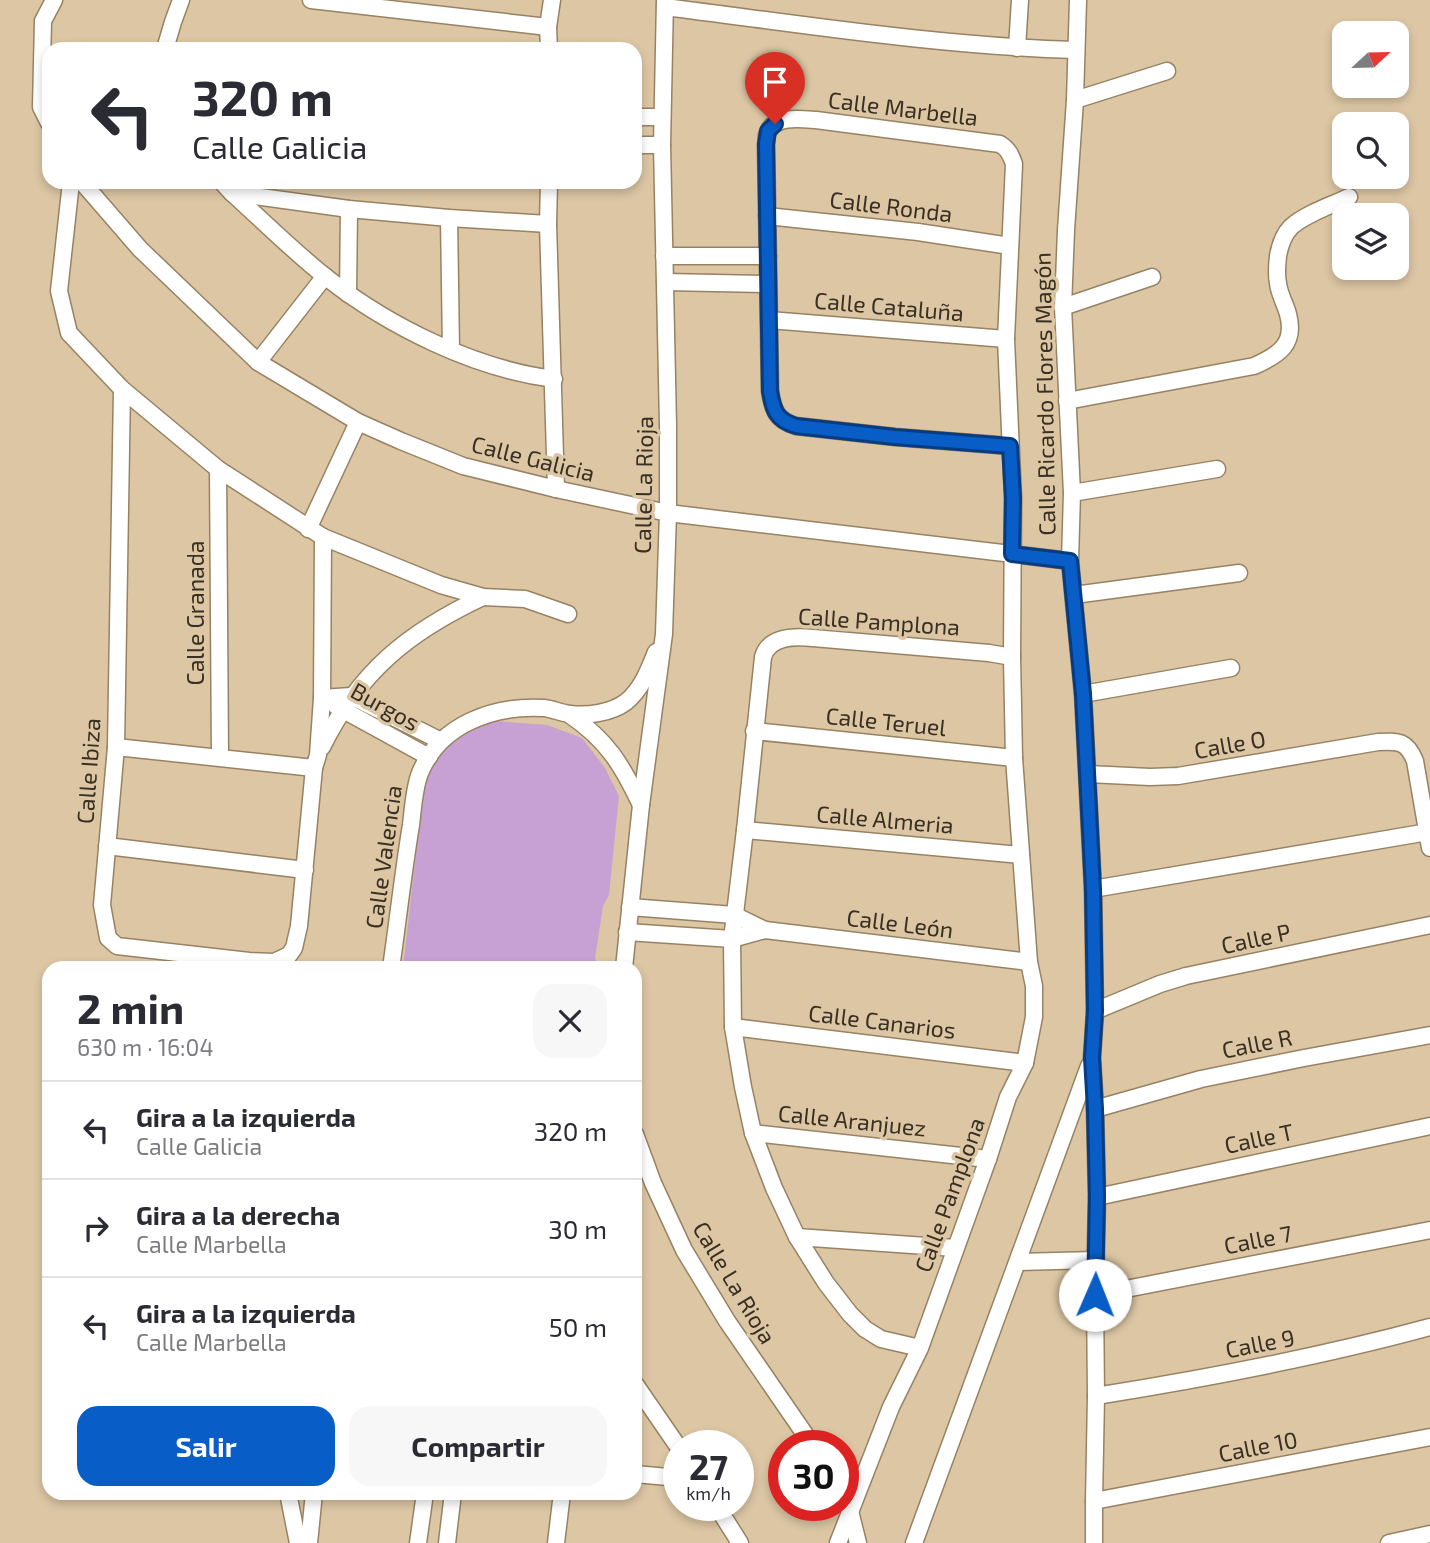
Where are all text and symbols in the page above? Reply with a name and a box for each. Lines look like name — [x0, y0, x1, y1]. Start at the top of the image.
north arrow — [1332, 21, 1409, 98]
map controls — [1332, 21, 1409, 280]
pin — [745, 52, 805, 124]
icon: arrive — [756, 63, 794, 101]
text: 320 m — [192, 67, 333, 126]
icon: left — [77, 70, 168, 161]
street label: Calle Marbella — [827, 85, 980, 131]
button: search — [1332, 112, 1409, 189]
text: Calle Galicia — [192, 127, 367, 165]
street label: Calle Ronda — [828, 185, 954, 227]
button: layers — [1332, 203, 1409, 280]
street label: Calle Ricardo Flores Magón — [1028, 252, 1060, 536]
street label: Calle Cataluña — [813, 286, 965, 326]
street label: Calle La Rioja — [628, 416, 658, 554]
street label: Calle Galicia — [469, 429, 598, 487]
street label: Calle Granada — [181, 541, 209, 685]
street label: Calle Pamplona — [797, 601, 961, 641]
street label: Burgos — [346, 676, 425, 736]
street label: Calle Teruel — [824, 701, 948, 741]
street label: Calle Ibiza — [70, 717, 106, 825]
street label: Calle O — [1192, 724, 1268, 764]
street label: Calle Valencia — [359, 783, 407, 930]
street label: Calle Almeria — [815, 799, 955, 839]
street label: Calle León — [845, 903, 955, 943]
street label: Calle P — [1218, 917, 1293, 959]
text: 2 min — [77, 982, 184, 1032]
button: close — [533, 984, 607, 1058]
street label: Calle Canarios — [807, 998, 957, 1044]
street label: Calle R — [1219, 1022, 1294, 1064]
text: 630 m · 16:04 — [77, 1033, 214, 1061]
street label: Calle Aranjuez — [777, 1098, 928, 1142]
text: Gira a la izquierda — [136, 1101, 356, 1132]
icon: left — [77, 1111, 115, 1149]
street label: Calle Pamplona — [908, 1114, 990, 1276]
text: 320 m — [534, 1115, 607, 1146]
street label: Calle T — [1222, 1117, 1296, 1159]
text: Calle Galicia — [136, 1132, 262, 1160]
text: Gira a la derecha — [136, 1199, 340, 1230]
icon: right — [77, 1209, 115, 1247]
text: 30 m — [548, 1213, 607, 1244]
street label: Calle La Rioja — [687, 1216, 782, 1349]
street label: Calle 7 — [1221, 1219, 1294, 1259]
text: Calle Marbella — [136, 1230, 287, 1258]
position arrow — [1058, 1258, 1132, 1332]
text: Gira a la izquierda — [136, 1297, 356, 1328]
icon: left — [77, 1307, 115, 1345]
text: 50 m — [549, 1311, 607, 1342]
street label: Calle 9 — [1223, 1323, 1297, 1363]
text: Calle Marbella — [136, 1328, 287, 1356]
button: Salir — [77, 1406, 335, 1486]
button: Compartir — [349, 1406, 607, 1486]
street label: Calle 10 — [1216, 1425, 1300, 1467]
speed limit sign: 30 — [768, 1430, 859, 1521]
text: 27 — [689, 1445, 728, 1487]
text: km/h — [686, 1482, 731, 1504]

